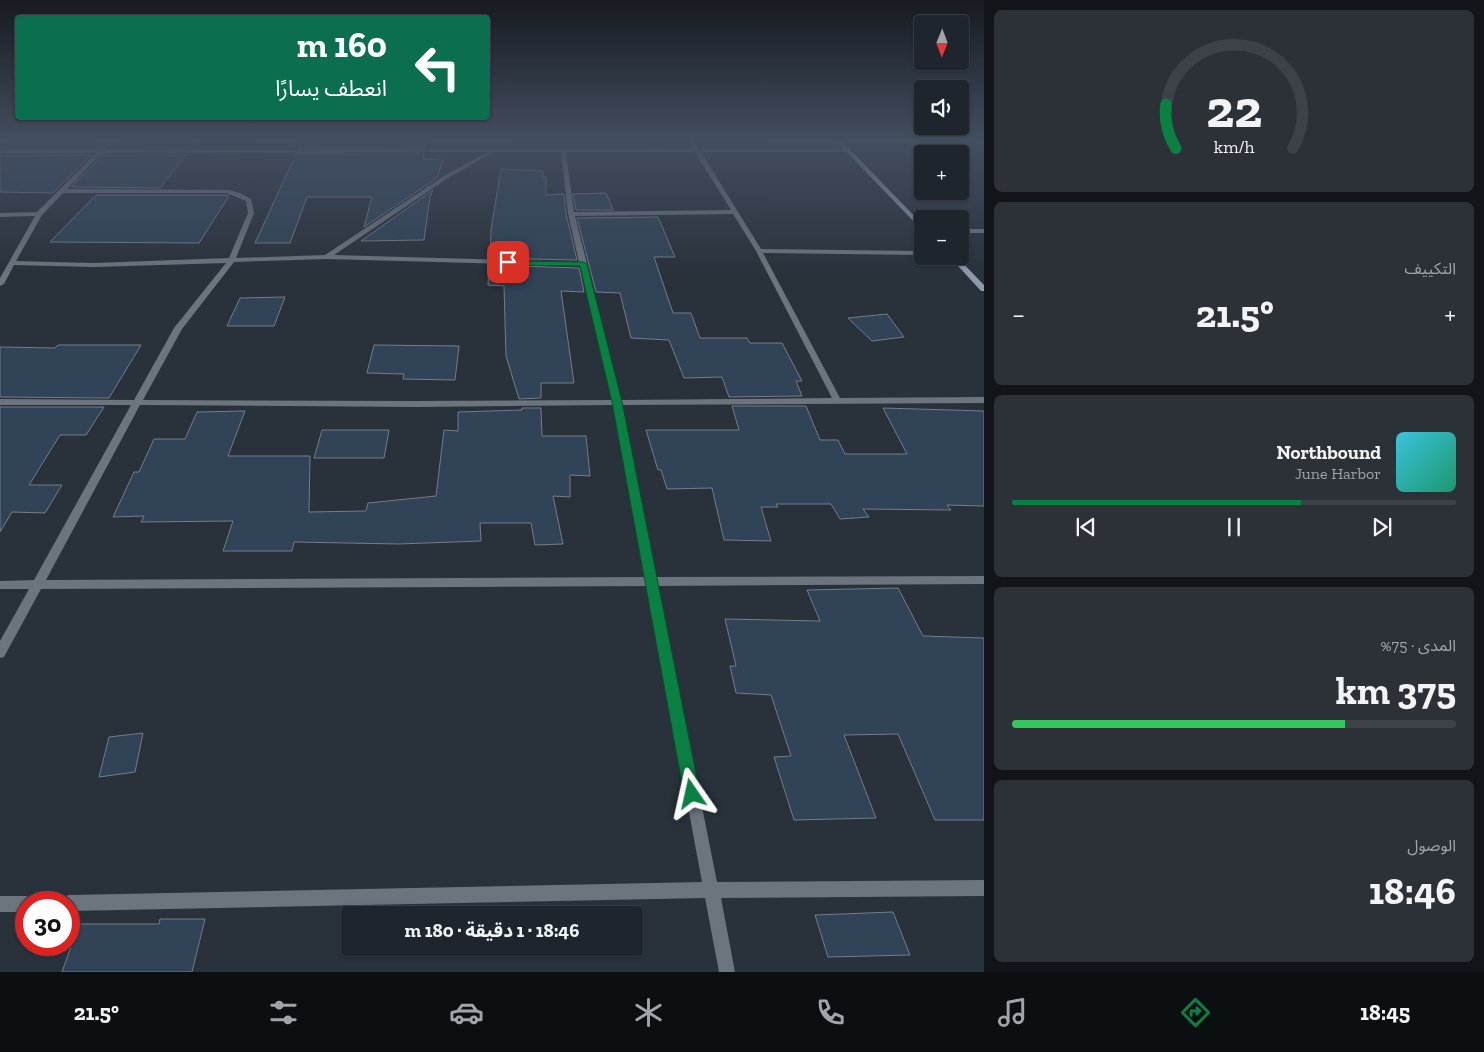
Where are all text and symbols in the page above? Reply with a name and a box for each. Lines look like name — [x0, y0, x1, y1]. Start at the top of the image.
north arrow — [914, 15, 969, 70]
map controls — [914, 15, 969, 265]
text: 160 m — [297, 24, 387, 66]
icon: left — [405, 35, 470, 100]
text: انعطف يسارًا — [275, 75, 387, 102]
text: 22 — [1206, 78, 1262, 140]
button: sound — [914, 80, 969, 135]
text: km/h — [1214, 136, 1254, 158]
button: + — [914, 145, 969, 200]
button: − — [914, 210, 969, 265]
pin — [487, 241, 529, 283]
icon: arrive — [494, 248, 522, 276]
text: التكييف — [1404, 259, 1456, 278]
text: 21.5° — [1196, 291, 1274, 337]
text: − — [1012, 298, 1025, 331]
text: + — [1444, 298, 1456, 331]
text: Northbound — [1276, 441, 1381, 464]
text: June Harbor — [1295, 464, 1381, 483]
icon: previous — [1072, 513, 1100, 541]
icon: pause — [1220, 513, 1248, 541]
icon: next — [1368, 513, 1396, 541]
text: المدى · 75% — [1381, 636, 1456, 655]
text: 375 km — [1336, 668, 1456, 714]
position arrow — [665, 767, 717, 819]
text: الوصول — [1407, 836, 1456, 855]
text: 18:46 — [1369, 868, 1456, 914]
speed limit sign: 30 — [15, 891, 80, 956]
text: 18:46 · 1 دقيقة · 180 m — [405, 919, 579, 942]
icon: filters — [266, 995, 301, 1030]
icon: car — [449, 995, 484, 1030]
icon: climate — [631, 995, 666, 1030]
icon: phone — [813, 995, 848, 1030]
icon: music — [995, 995, 1030, 1030]
icon: directions — [1178, 995, 1213, 1030]
text: 21.5° — [74, 999, 119, 1026]
text: 18:45 — [1360, 999, 1410, 1026]

